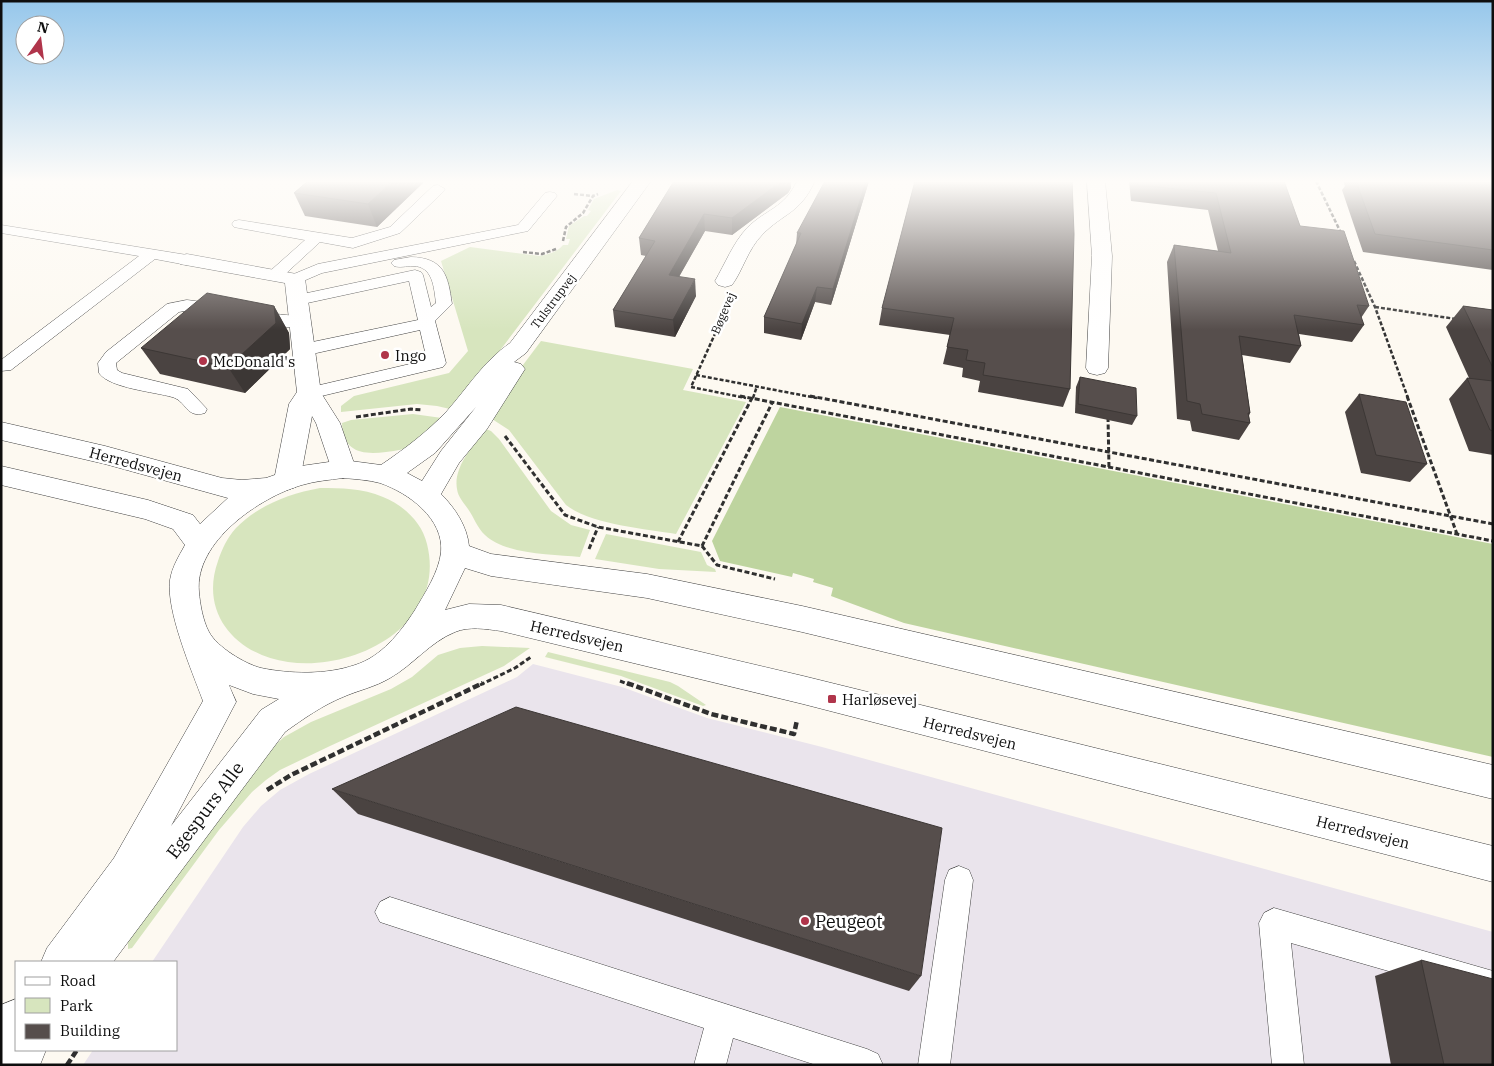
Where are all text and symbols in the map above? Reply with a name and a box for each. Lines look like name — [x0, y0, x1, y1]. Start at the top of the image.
north arrow — [15, 15, 65, 65]
text: N — [36, 17, 51, 37]
street label: Tulstrupvej — [527, 270, 579, 332]
street label: Bøgevej — [707, 290, 739, 336]
place label: Ingo — [395, 346, 426, 365]
marker: Ingo — [379, 349, 391, 361]
place label: McDonald's — [213, 352, 295, 371]
marker: McDonald's — [197, 355, 209, 367]
street label: Herredsvejen — [87, 442, 185, 486]
street label: Herredsvejen — [528, 616, 626, 656]
place label: Harløsevej — [842, 690, 917, 709]
marker: Harløsevej — [826, 693, 838, 705]
street label: Herredsvejen — [921, 712, 1019, 754]
street label: Egespurs Alle — [161, 757, 249, 863]
street label: Herredsvejen — [1314, 811, 1412, 853]
place label: Peugeot — [815, 910, 883, 933]
marker: Peugeot — [799, 915, 811, 927]
legend — [15, 961, 178, 1051]
text: Road — [60, 971, 96, 990]
text: Park — [60, 996, 93, 1015]
text: Building — [60, 1021, 120, 1040]

